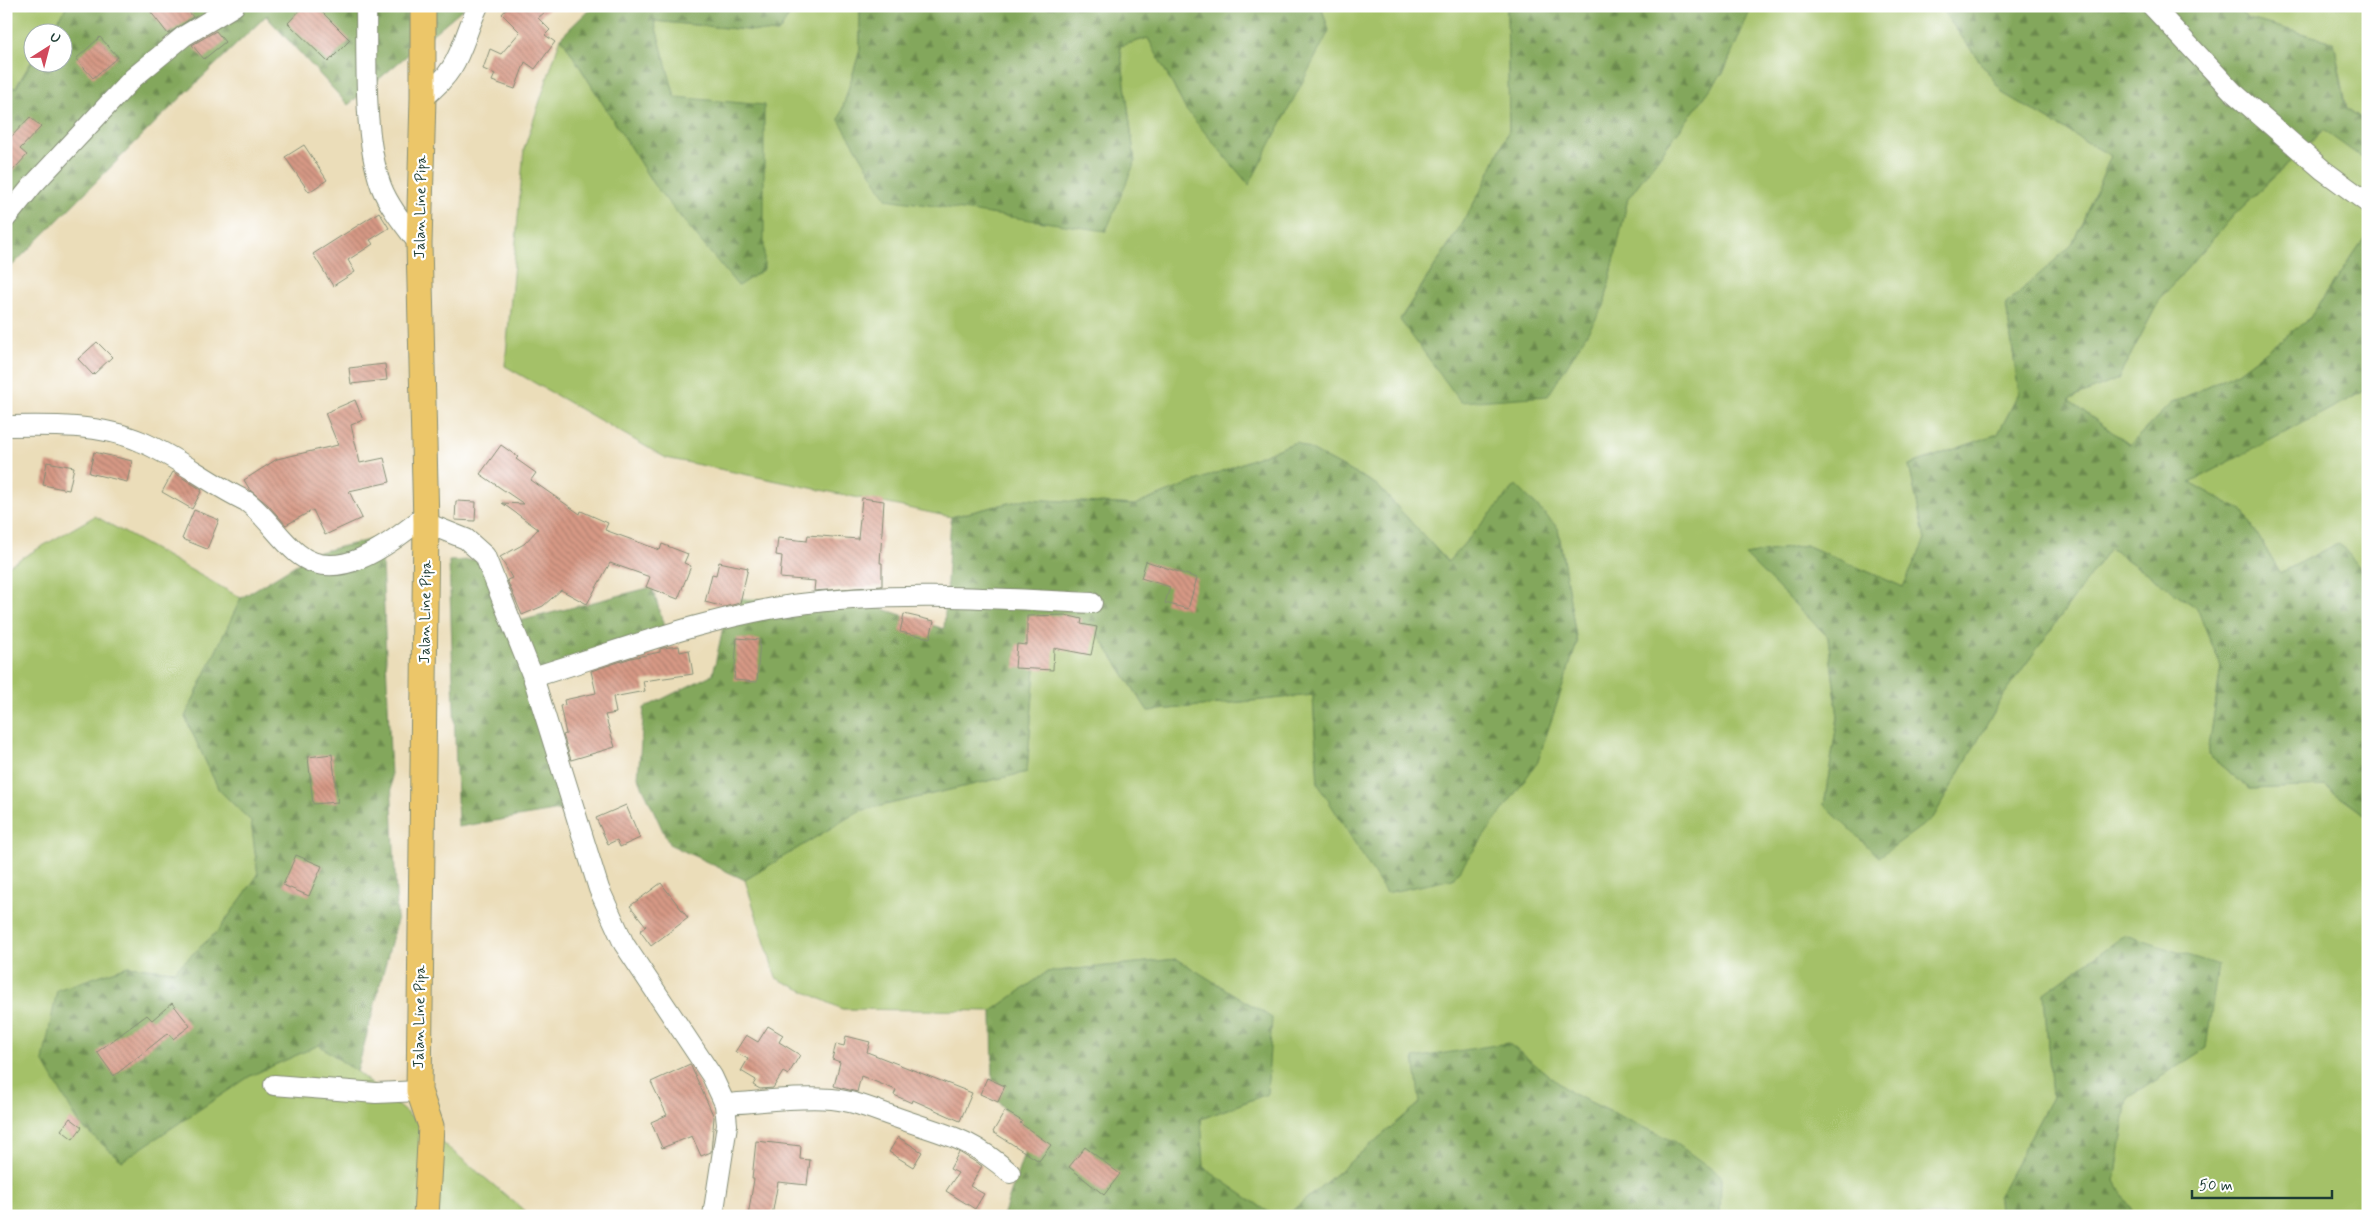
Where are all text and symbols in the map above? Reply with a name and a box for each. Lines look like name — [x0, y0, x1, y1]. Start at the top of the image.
north arrow — [22, 22, 72, 72]
text: U — [46, 28, 64, 48]
street label: Jalan Line Pipa — [410, 154, 432, 259]
street label: Jalan Line Pipa — [415, 559, 437, 664]
street label: Jalan Line Pipa — [409, 964, 431, 1069]
scale bar — [2192, 1167, 2332, 1199]
text: 50 m — [2199, 1176, 2233, 1196]

